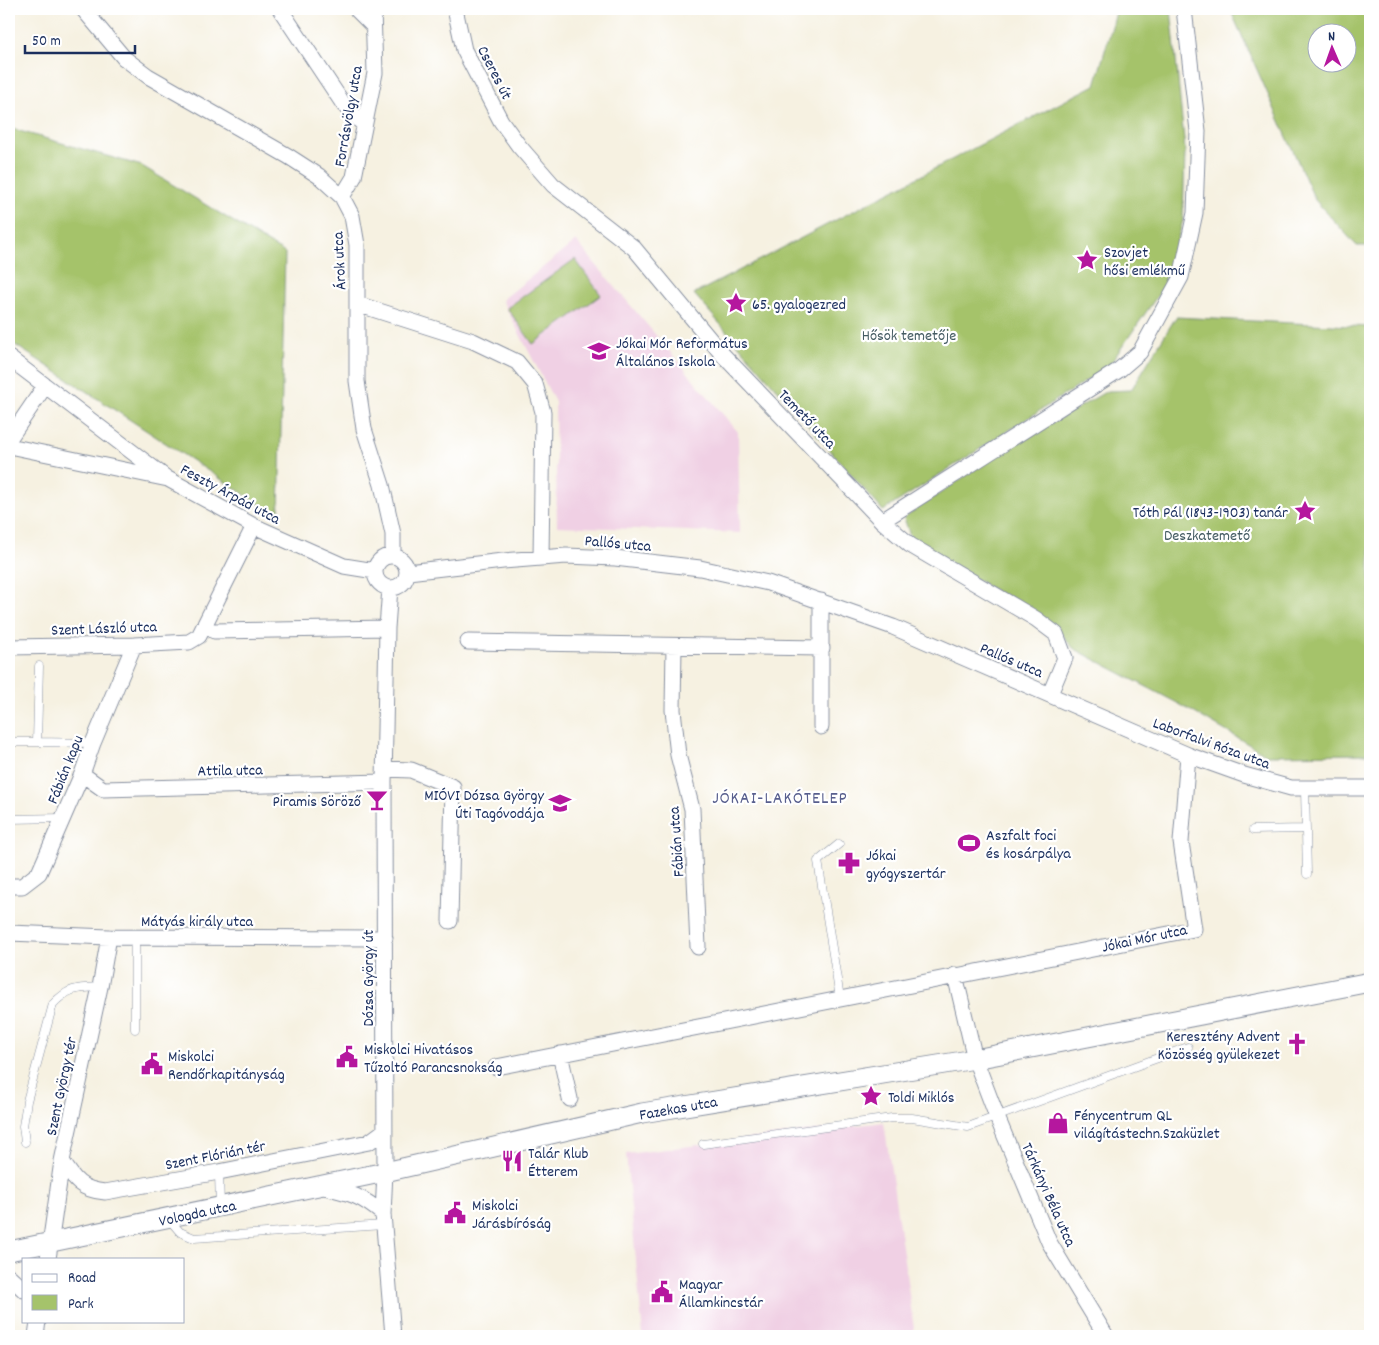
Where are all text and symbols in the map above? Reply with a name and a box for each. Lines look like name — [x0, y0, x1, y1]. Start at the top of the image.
scale bar — [25, 22, 135, 54]
north arrow — [1306, 22, 1356, 72]
text: N — [1328, 27, 1336, 47]
text: 50 m — [32, 31, 61, 53]
street label: Cseres út — [470, 42, 517, 104]
street label: Forrásvölgy utca — [329, 64, 370, 169]
street label: Árok utca — [327, 231, 354, 291]
place label: Szovjet hősi emlékmű — [1104, 242, 1186, 283]
place icon: Szovjet hősi emlékmű — [1074, 247, 1100, 273]
place icon: 65. gyalogezred — [723, 290, 749, 316]
place label: 65. gyalogezred — [752, 294, 846, 317]
park label: Hősök temetője — [862, 325, 956, 348]
place label: Jókai Mór Református Általános Iskola — [616, 333, 748, 374]
school or university icon: Jókai Mór Református Általános Iskola — [586, 338, 612, 364]
street label: Temető utca — [772, 385, 841, 455]
street label: Feszty Árpád utca — [176, 459, 284, 532]
place icon: Tóth Pál (1843-1903) tanár — [1292, 498, 1318, 524]
place label: Tóth Pál (1843-1903) tanár — [1133, 502, 1288, 525]
park label: Deszkatemető — [1164, 525, 1251, 548]
street label: Pallós utca — [584, 530, 652, 559]
street label: Szent László utca — [51, 616, 158, 643]
street label: Pallós utca — [976, 638, 1047, 685]
street label: Laborfalvi Róza utca — [1149, 712, 1273, 776]
street label: Fábián kapu — [42, 732, 91, 808]
street label: Attila utca — [197, 759, 263, 784]
place label: MIÓVI Dózsa György Úti Tagóvodája — [424, 785, 545, 826]
bar icon: Piramis Söröző — [364, 787, 390, 813]
district label: JÓKAI-LAKÓTELEP — [712, 787, 848, 812]
school or university icon: MIÓVI Dózsa György Úti Tagóvodája — [547, 790, 573, 816]
place label: Piramis Söröző — [273, 791, 362, 814]
street label: Fábián utca — [664, 805, 691, 878]
place label: Aszfalt foci és kosárpálya — [986, 825, 1071, 866]
sports icon: Aszfalt foci és kosárpálya — [956, 830, 982, 856]
place label: Jókai gyógyszertár — [866, 845, 946, 886]
pharmacy icon: Jókai gyógyszertár — [836, 850, 862, 876]
street label: Mátyás király utca — [141, 911, 254, 934]
street label: Jókai Mór utca — [1100, 919, 1190, 960]
street label: Dózsa György út — [358, 929, 381, 1026]
place label: Keresztény Advent Közösség gyülekezet — [1157, 1026, 1280, 1067]
church icon: Keresztény Advent Közösség gyülekezet — [1284, 1031, 1310, 1057]
street label: Szent György tér — [41, 1035, 84, 1138]
place label: Miskolci Hivatásos Tűzoltó Parancsnokság — [364, 1039, 503, 1080]
public building icon: Miskolci Hivatásos Tűzoltó Parancsnokság — [334, 1044, 360, 1070]
place label: Miskolci Rendőrkapitányság — [168, 1046, 285, 1087]
public building icon: Miskolci Rendőrkapitányság — [139, 1051, 165, 1077]
place icon: Toldi Miklós — [858, 1083, 884, 1109]
place label: Toldi Miklós — [888, 1087, 955, 1110]
street label: Fazekas utca — [638, 1091, 720, 1128]
place label: Fénycentrum QL világítástechn.Szaküzlet — [1074, 1105, 1220, 1146]
shop icon: Fénycentrum QL világítástechn.Szaküzlet — [1045, 1110, 1071, 1136]
street label: Szent Flórián tér — [163, 1135, 268, 1177]
street label: Tárkányi Béla utca — [1015, 1139, 1081, 1251]
place label: Talár Klub Étterem — [528, 1143, 588, 1184]
restaurant icon: Talár Klub Étterem — [499, 1148, 525, 1174]
street label: Vologda utca — [157, 1195, 239, 1234]
place label: Miskolci Járásbíróság — [472, 1195, 551, 1236]
public building icon: Miskolci Járásbíróság — [442, 1200, 468, 1226]
legend — [22, 1258, 185, 1322]
text: Road — [68, 1268, 96, 1290]
place label: Magyar Államkincstár — [679, 1274, 763, 1315]
public building icon: Magyar Államkincstár — [649, 1279, 675, 1305]
text: Park — [68, 1294, 94, 1316]

